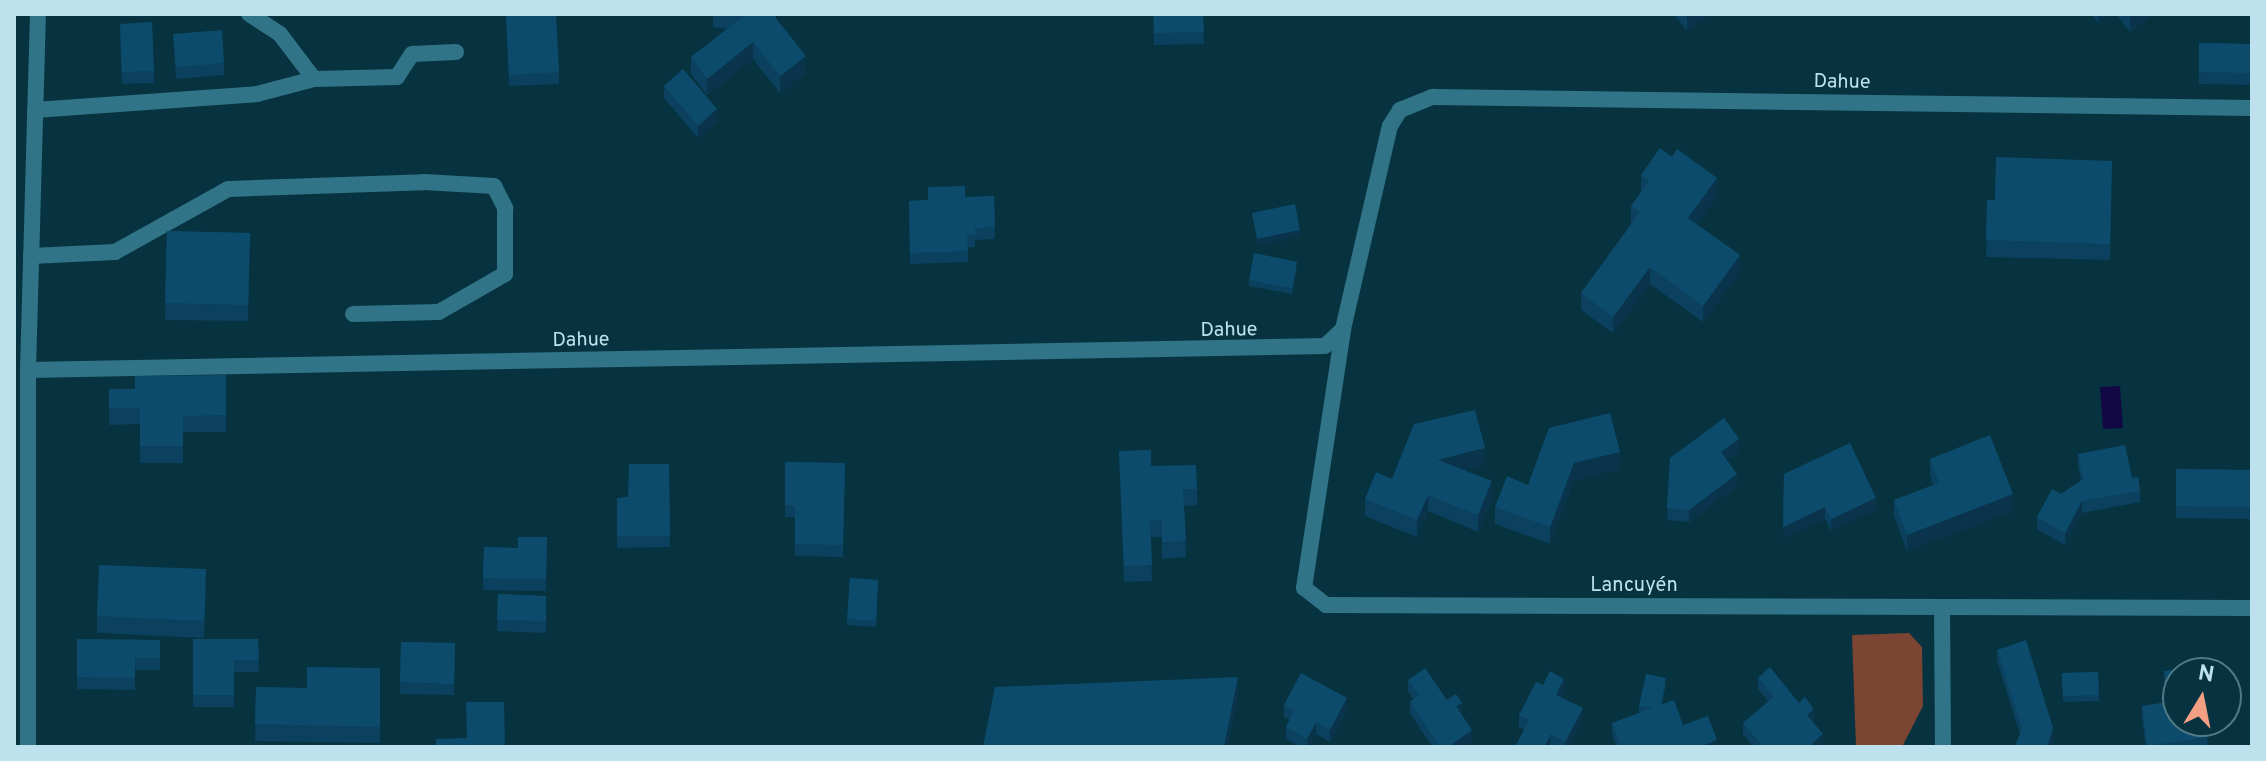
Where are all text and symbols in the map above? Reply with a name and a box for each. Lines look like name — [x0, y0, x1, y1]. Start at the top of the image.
street label: Dahue — [1813, 71, 1871, 95]
street label: Dahue — [1200, 319, 1258, 343]
street label: Dahue — [552, 329, 610, 353]
street label: Lancuyén — [1590, 574, 1678, 598]
north arrow — [2162, 657, 2242, 737]
text: N — [2196, 660, 2216, 690]

